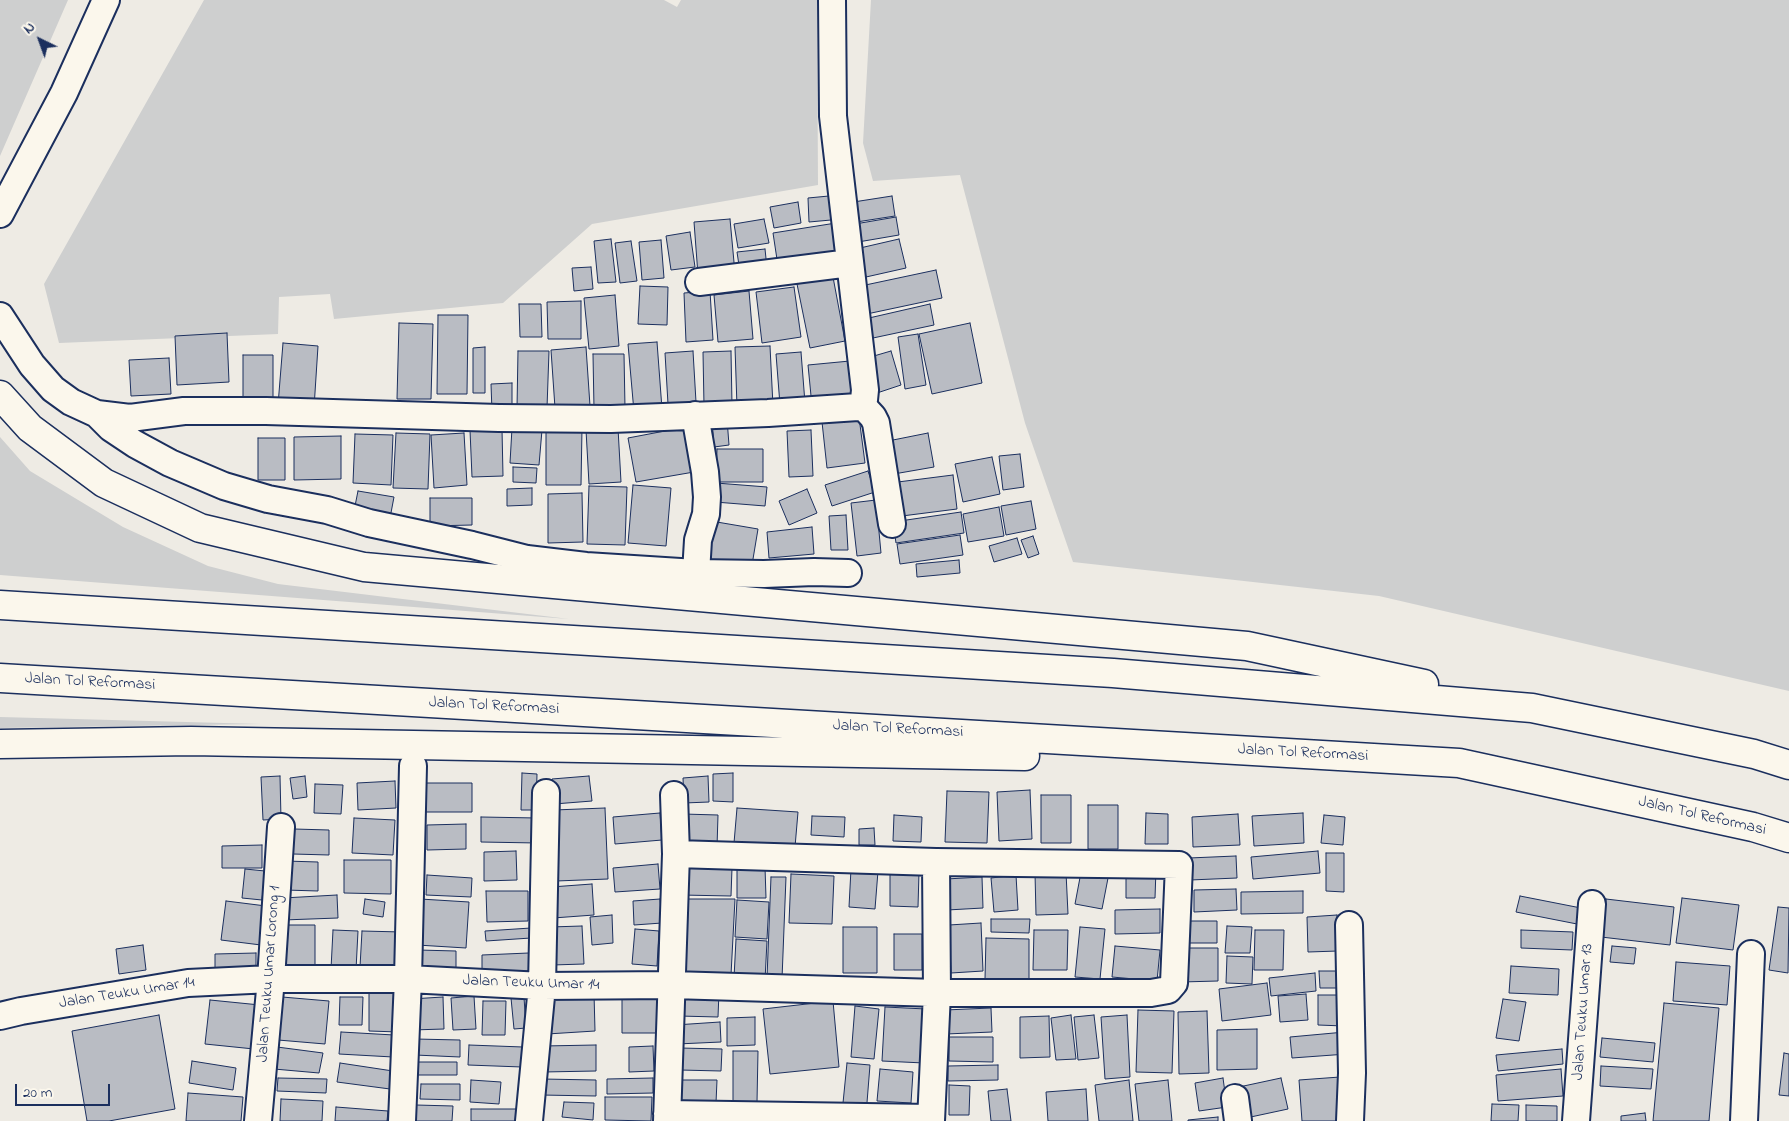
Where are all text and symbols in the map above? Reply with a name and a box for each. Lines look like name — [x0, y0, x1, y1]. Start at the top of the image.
north arrow — [15, 15, 65, 65]
text: N — [19, 18, 40, 39]
street label: Jalan Tol Reformasi — [24, 670, 156, 696]
street label: Jalan Tol Reformasi — [428, 694, 560, 720]
street label: Jalan Tol Reformasi — [832, 717, 964, 743]
street label: Jalan Tol Reformasi — [1237, 741, 1369, 767]
street label: Jalan Tol Reformasi — [1636, 793, 1768, 841]
street label: Jalan Teuku Umar Lorong 1 — [254, 885, 286, 1063]
street label: Jalan Teuku Umar 13 — [1570, 943, 1598, 1081]
street label: Jalan Teuku Umar 14 — [462, 972, 600, 996]
street label: Jalan Teuku Umar 14 — [58, 974, 196, 1014]
scale bar — [18, 1074, 112, 1106]
text: 20 m — [23, 1082, 52, 1104]

